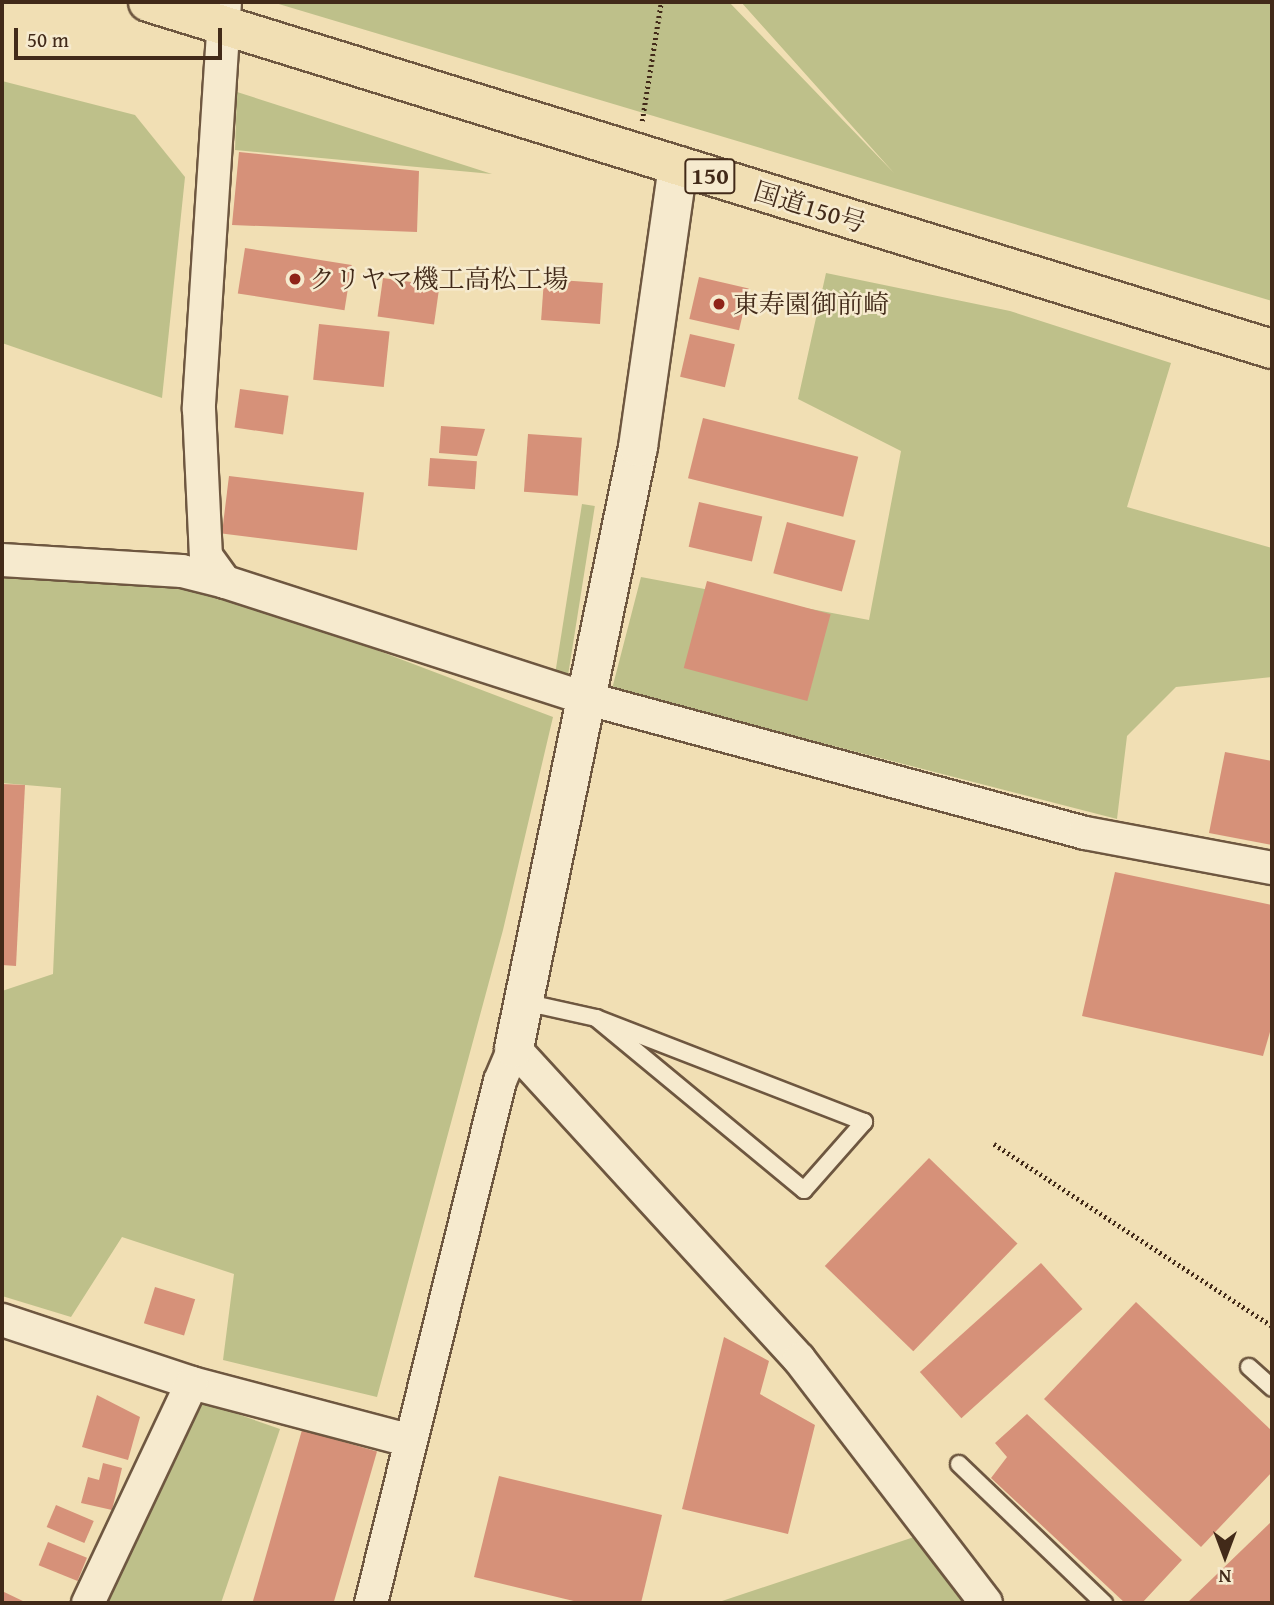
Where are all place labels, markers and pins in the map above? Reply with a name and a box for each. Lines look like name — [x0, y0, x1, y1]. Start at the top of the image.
place label: クリヤマ機工高松工場 — [309, 263, 569, 295]
marker: クリヤマ機工高松工場 — [287, 271, 303, 287]
place label: 東寿園御前崎 — [733, 288, 889, 320]
marker: 東寿園御前崎 — [711, 296, 727, 312]

